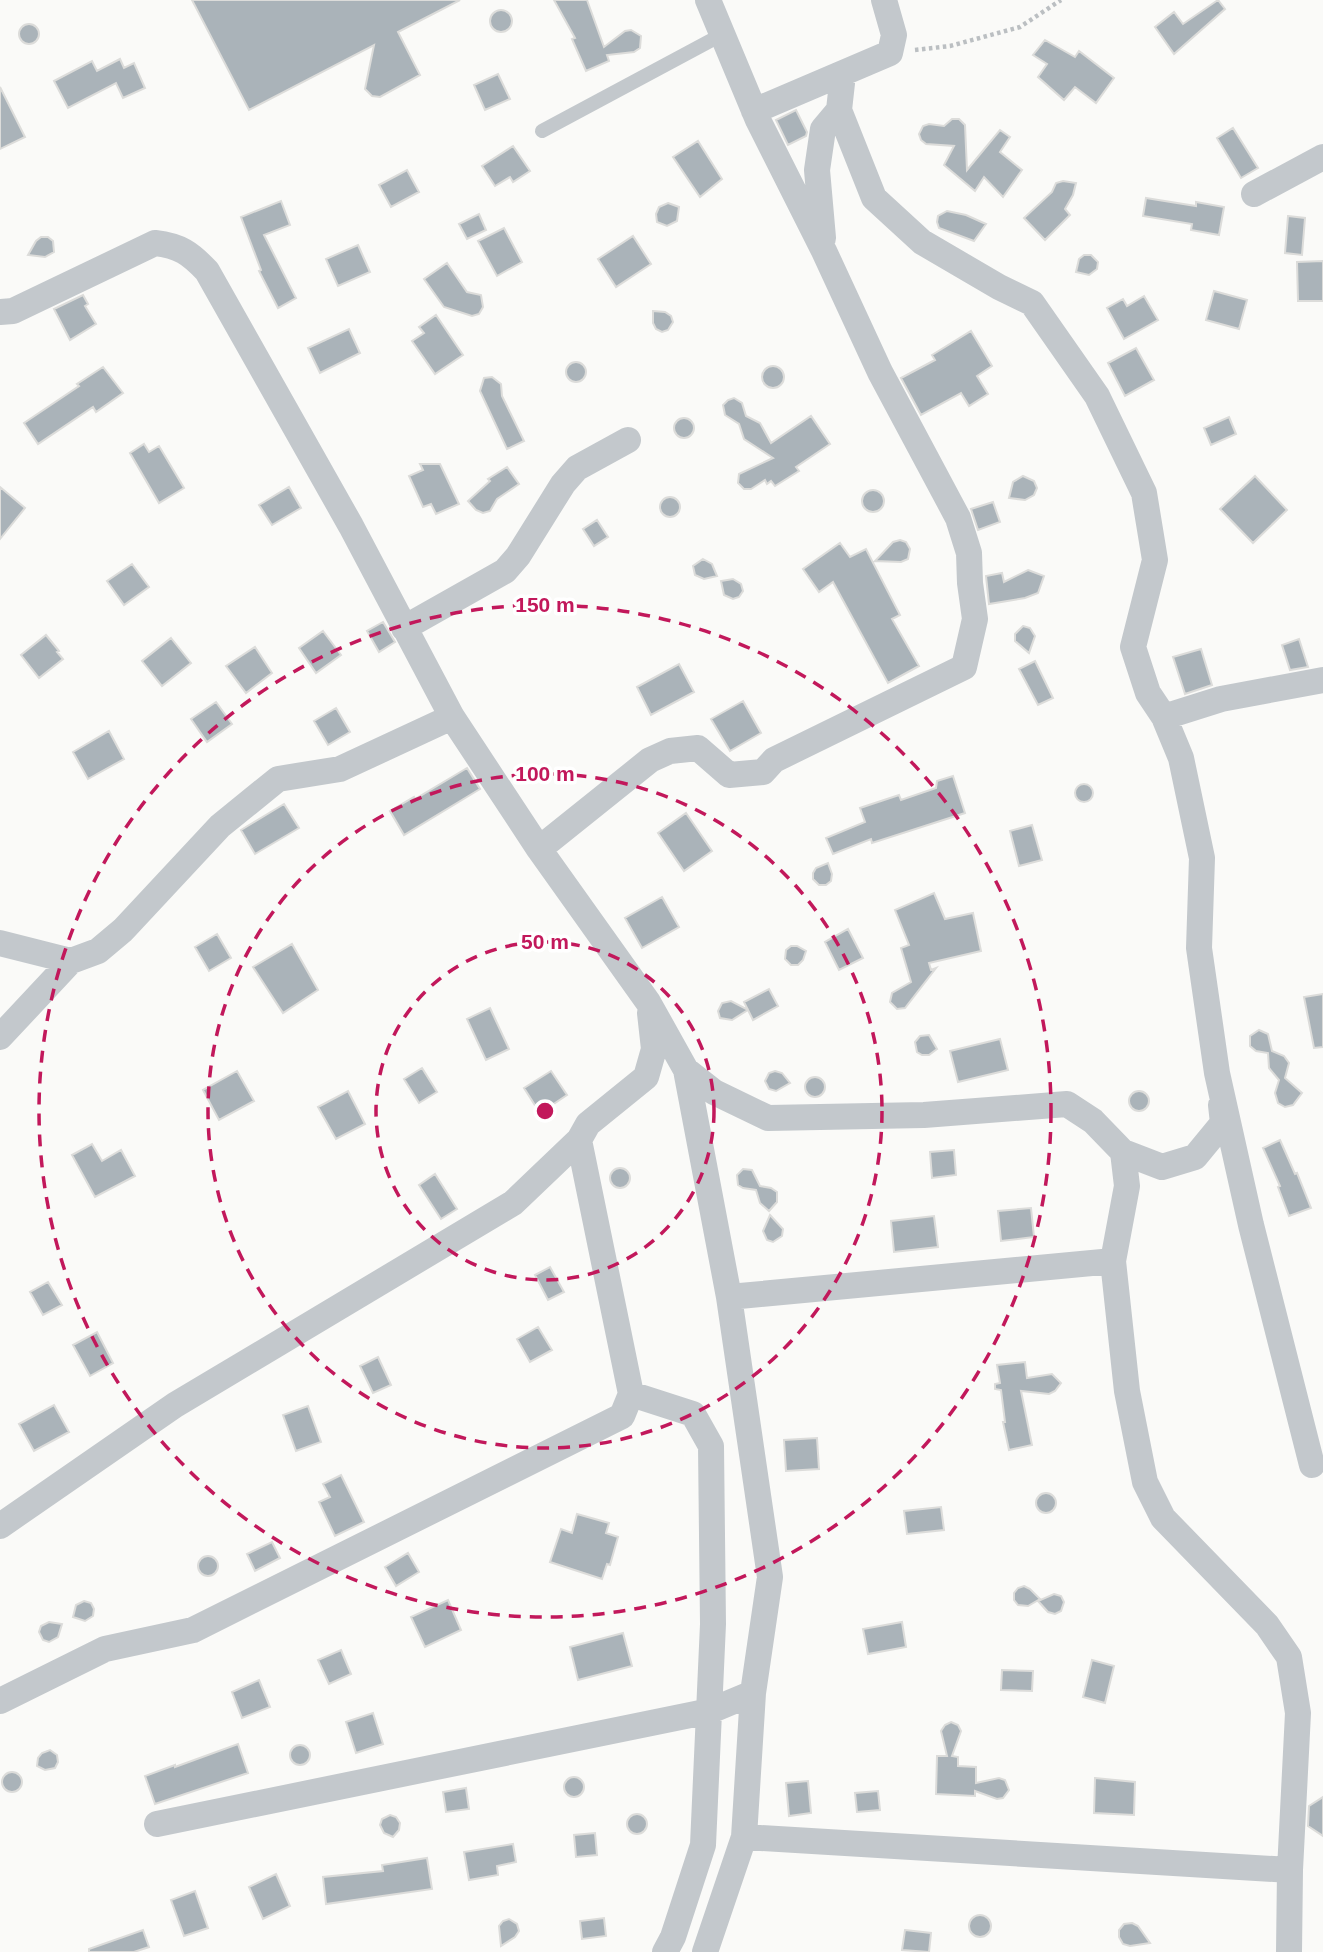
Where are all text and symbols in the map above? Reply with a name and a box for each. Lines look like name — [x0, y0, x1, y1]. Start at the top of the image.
text: 150 m — [515, 593, 575, 616]
text: 100 m — [515, 762, 575, 785]
text: 50 m — [521, 930, 569, 953]
centre of rings — [533, 1099, 557, 1123]

